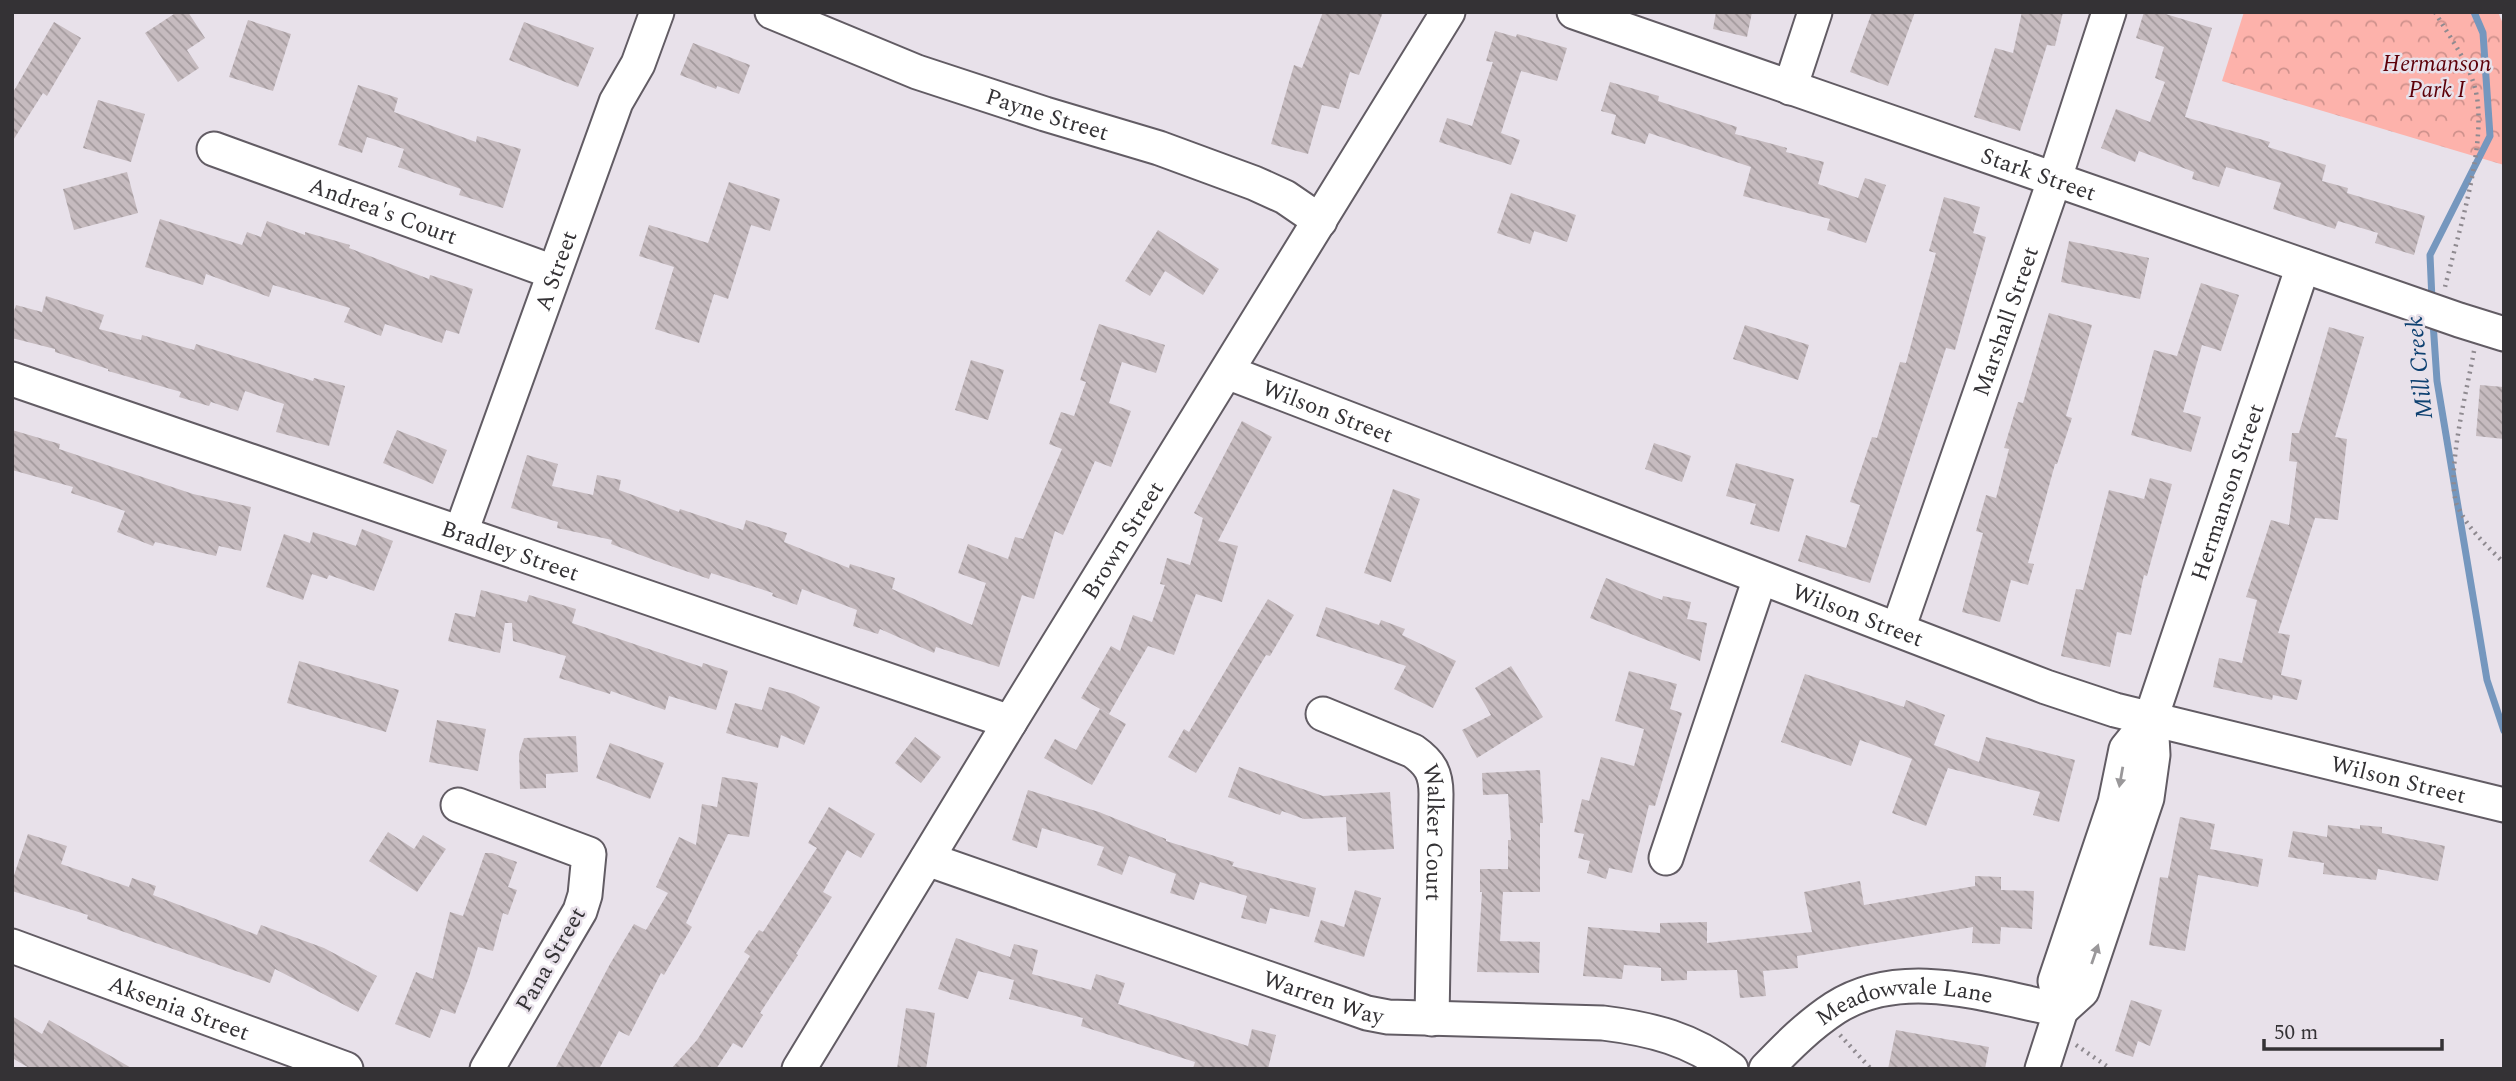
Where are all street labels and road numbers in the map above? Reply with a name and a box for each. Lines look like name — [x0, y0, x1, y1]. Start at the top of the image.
street label: Payne Street — [981, 80, 1113, 151]
street label: Stark Street — [1976, 139, 2101, 211]
street label: Andrea's Court — [303, 169, 462, 255]
street label: A Street — [526, 226, 587, 316]
street label: Marshall Street — [1964, 242, 2049, 401]
street label: Wilson Street — [1256, 371, 1398, 453]
street label: Hermanson Street — [2182, 399, 2275, 586]
street label: Brown Street — [1074, 475, 1174, 607]
street label: Bradley Street — [436, 512, 584, 592]
street label: Wilson Street — [1787, 575, 1928, 657]
street label: Wilson Street — [2327, 747, 2469, 814]
street label: Walker Court — [1412, 759, 1452, 902]
street label: Pana Street — [507, 901, 595, 1019]
street label: Warren Way — [1258, 962, 1388, 1035]
street label: Aksenia Street — [103, 967, 254, 1051]
street label: Meadowvale Lane — [1808, 970, 1996, 1036]

